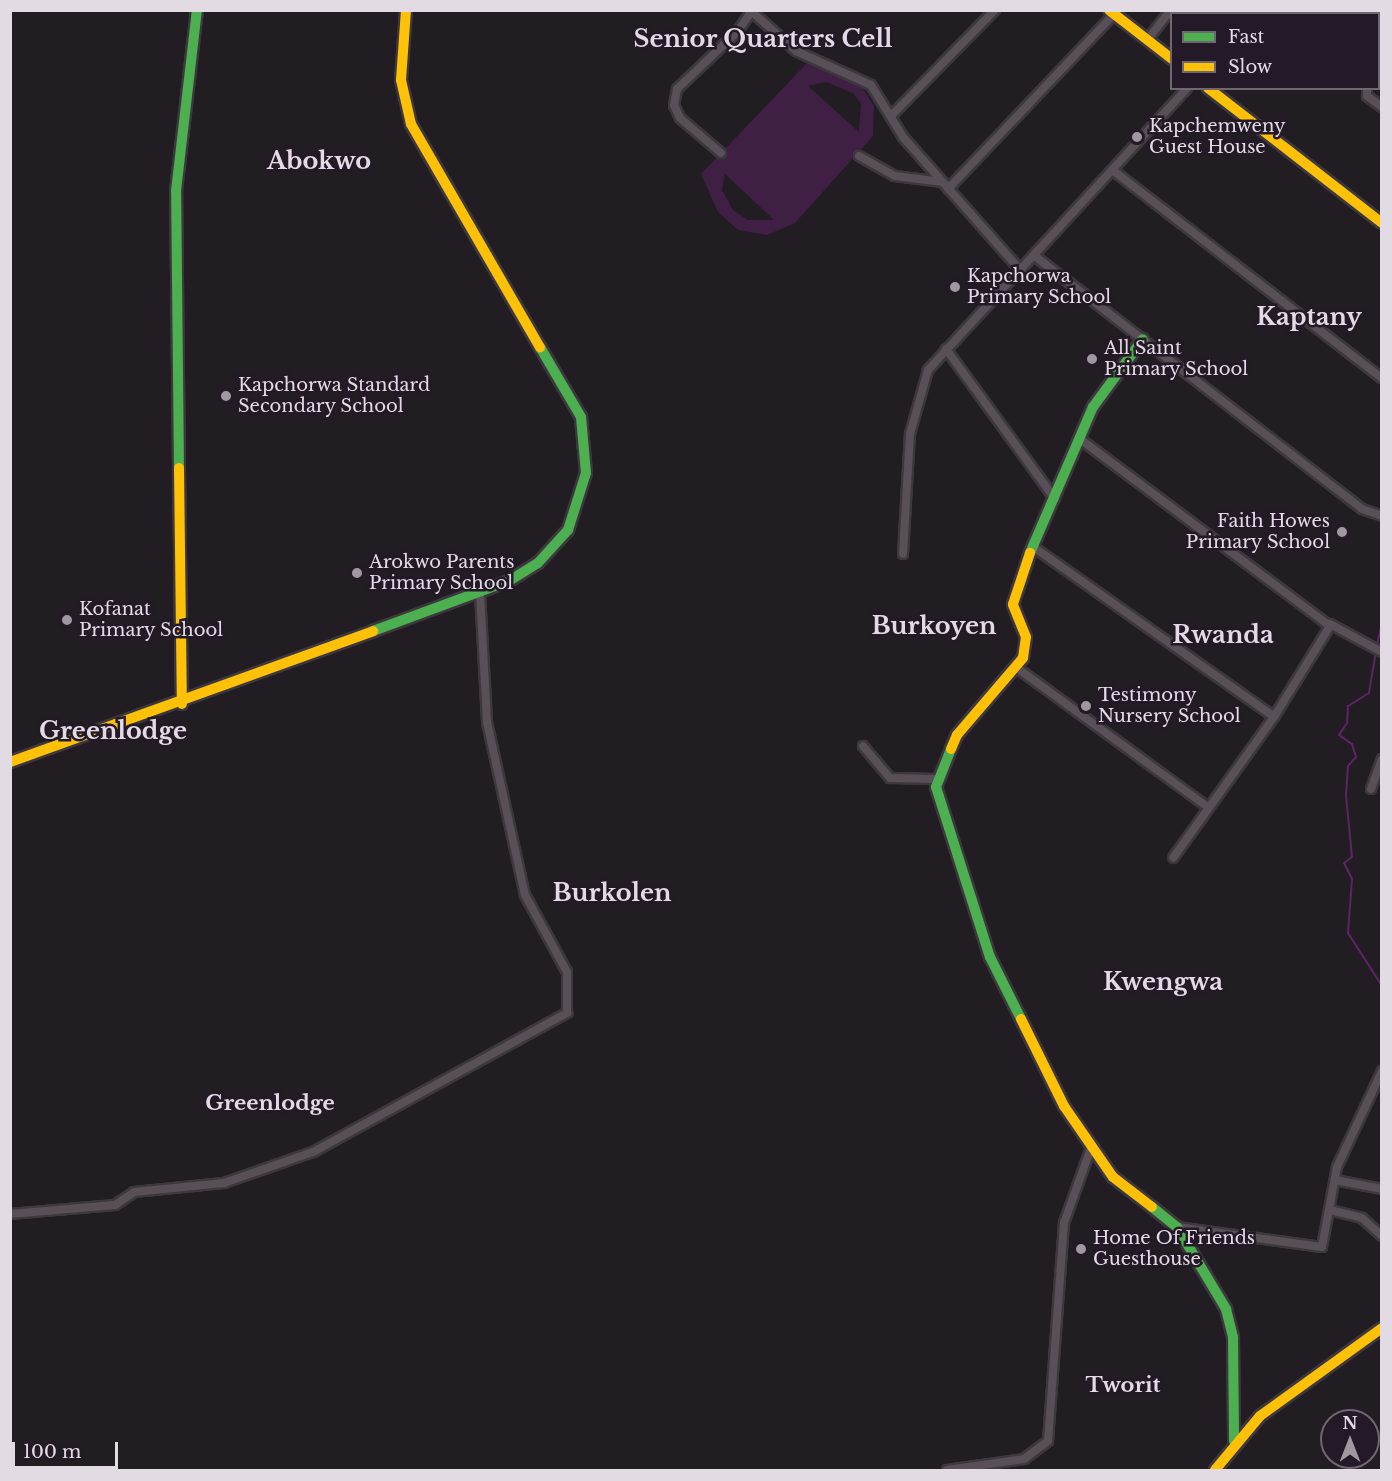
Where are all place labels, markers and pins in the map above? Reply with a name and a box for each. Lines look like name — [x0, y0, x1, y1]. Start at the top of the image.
place label: Kapchemweny Guest House — [1149, 116, 1285, 158]
marker: Kapchemweny Guest House — [1130, 130, 1144, 144]
place label: Kapchorwa Primary School — [967, 266, 1112, 308]
marker: Kapchorwa Primary School — [948, 280, 962, 294]
place label: All Saint Primary School — [1104, 338, 1249, 380]
marker: All Saint Primary School — [1085, 352, 1099, 366]
place label: Kapchorwa Standard Secondary School — [238, 375, 430, 418]
marker: Kapchorwa Standard Secondary School — [219, 389, 233, 403]
place label: Faith Howes Primary School — [1185, 511, 1330, 554]
marker: Faith Howes Primary School — [1335, 525, 1349, 539]
place label: Arokwo Parents Primary School — [369, 552, 514, 594]
marker: Arokwo Parents Primary School — [350, 566, 364, 580]
place label: Kofanat Primary School — [79, 599, 224, 642]
marker: Kofanat Primary School — [60, 613, 74, 627]
place label: Testimony Nursery School — [1098, 685, 1241, 728]
marker: Testimony Nursery School — [1079, 699, 1093, 713]
place label: Home Of Friends Guesthouse — [1093, 1228, 1255, 1270]
marker: Home Of Friends Guesthouse — [1074, 1242, 1088, 1256]

